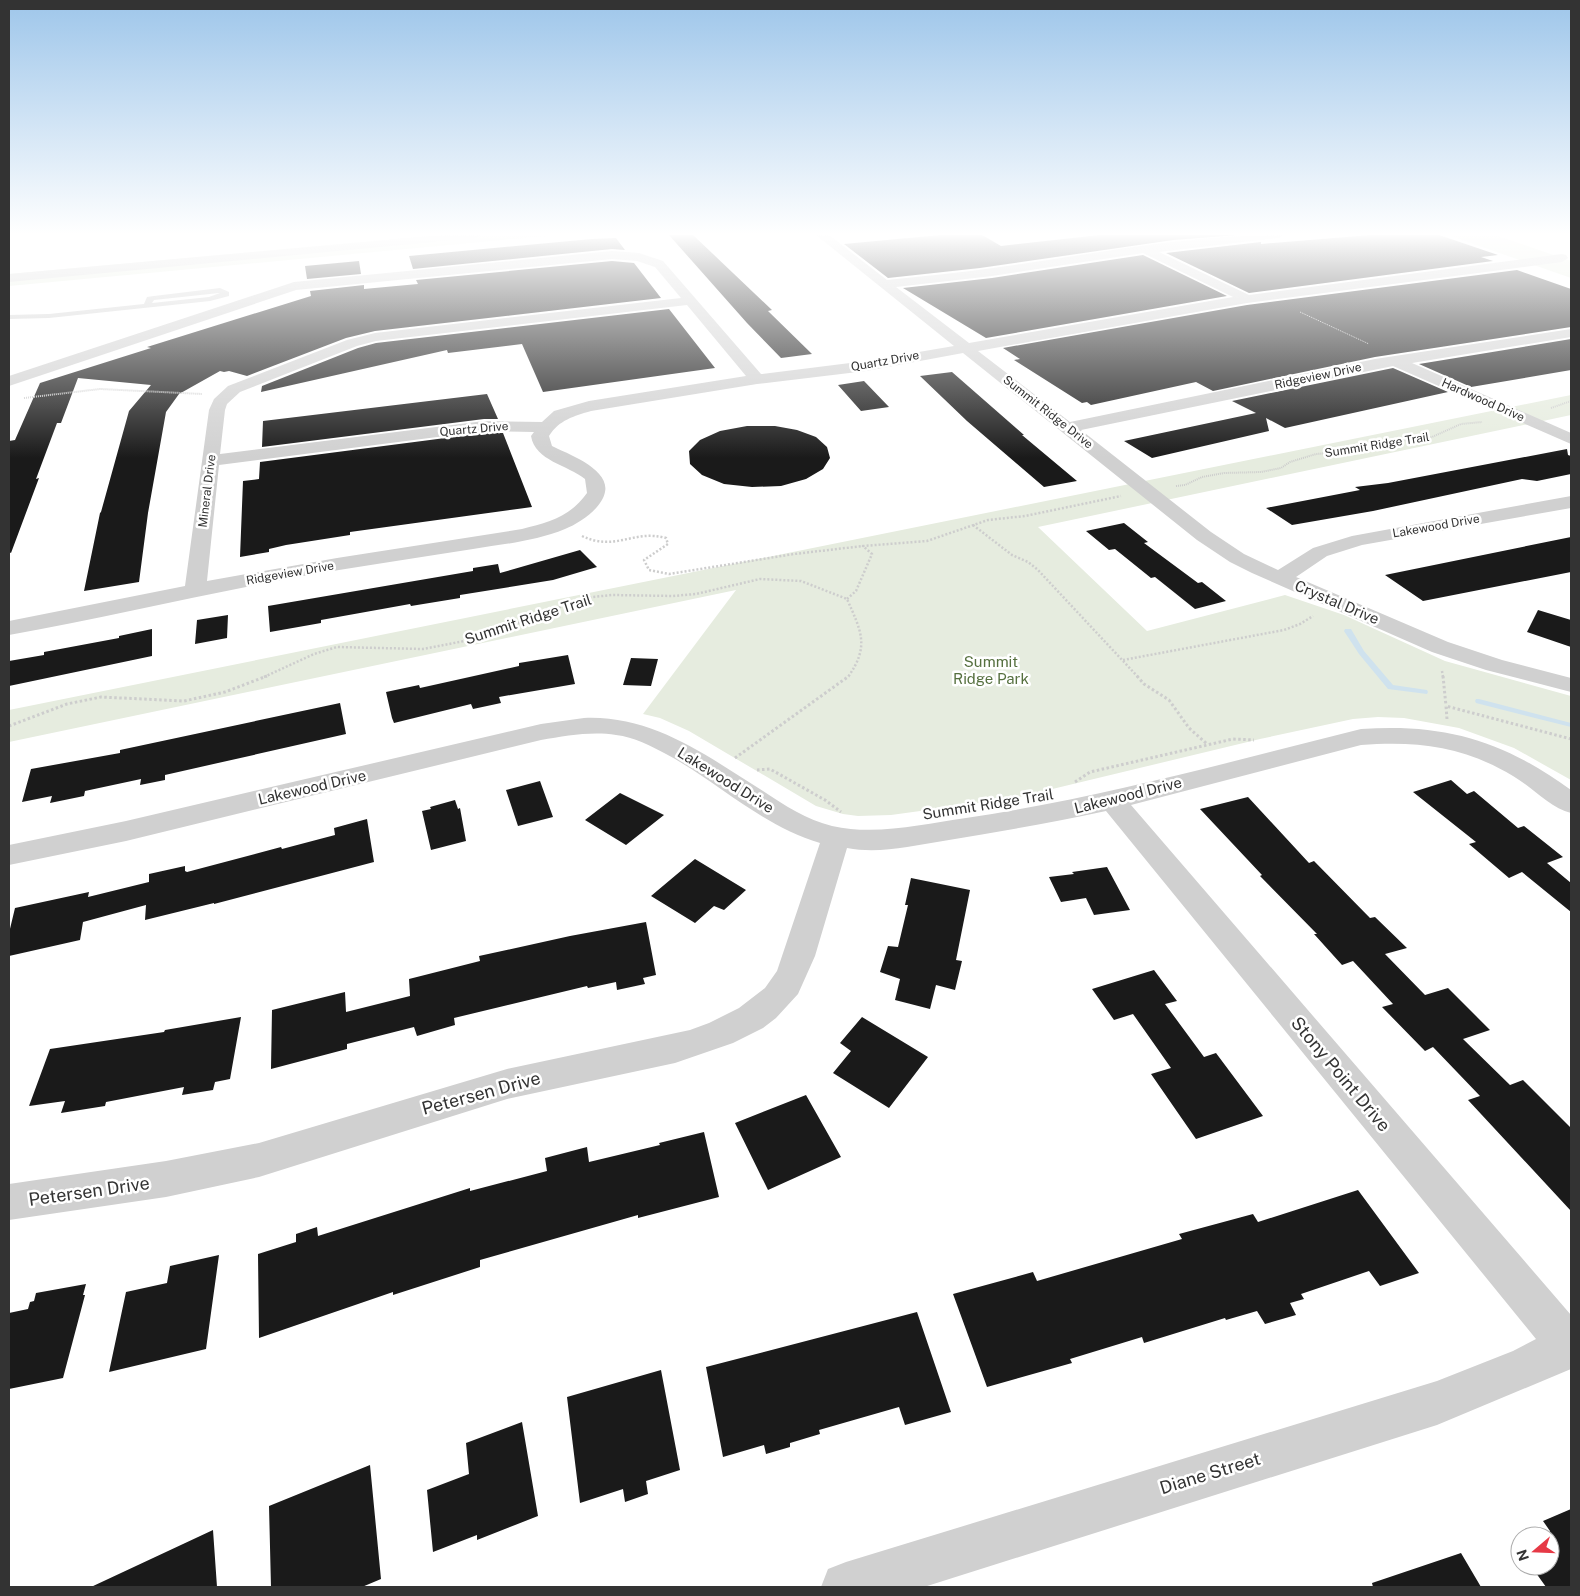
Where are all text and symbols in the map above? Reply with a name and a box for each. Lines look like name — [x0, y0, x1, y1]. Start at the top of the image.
street label: Quartz Drive — [850, 348, 920, 374]
street label: Ridgeview Drive — [1273, 360, 1363, 392]
street label: Summit Ridge Drive — [1000, 373, 1096, 452]
street label: Hardwood Drive — [1439, 375, 1527, 425]
street label: Quartz Drive — [439, 419, 509, 439]
street label: Summit Ridge Trail — [1324, 430, 1431, 460]
street label: Mineral Drive — [196, 453, 218, 528]
street label: Lakewood Drive — [1391, 511, 1481, 541]
street label: Ridgeview Drive — [245, 558, 335, 588]
street label: Crystal Drive — [1292, 577, 1382, 627]
street label: Summit Ridge Trail — [462, 590, 594, 648]
park label: Summit Ridge Park — [953, 653, 1029, 687]
street label: Lakewood Drive — [675, 744, 777, 816]
street label: Lakewood Drive — [256, 766, 368, 808]
street label: Lakewood Drive — [1072, 773, 1184, 817]
street label: Summit Ridge Trail — [921, 785, 1055, 823]
street label: Stony Point Drive — [1287, 1012, 1395, 1136]
street label: Petersen Drive — [419, 1067, 543, 1119]
street label: Petersen Drive — [27, 1172, 151, 1210]
street label: Diane Street — [1157, 1448, 1263, 1498]
north arrow — [1510, 1526, 1560, 1576]
text: N — [1513, 1547, 1532, 1563]

